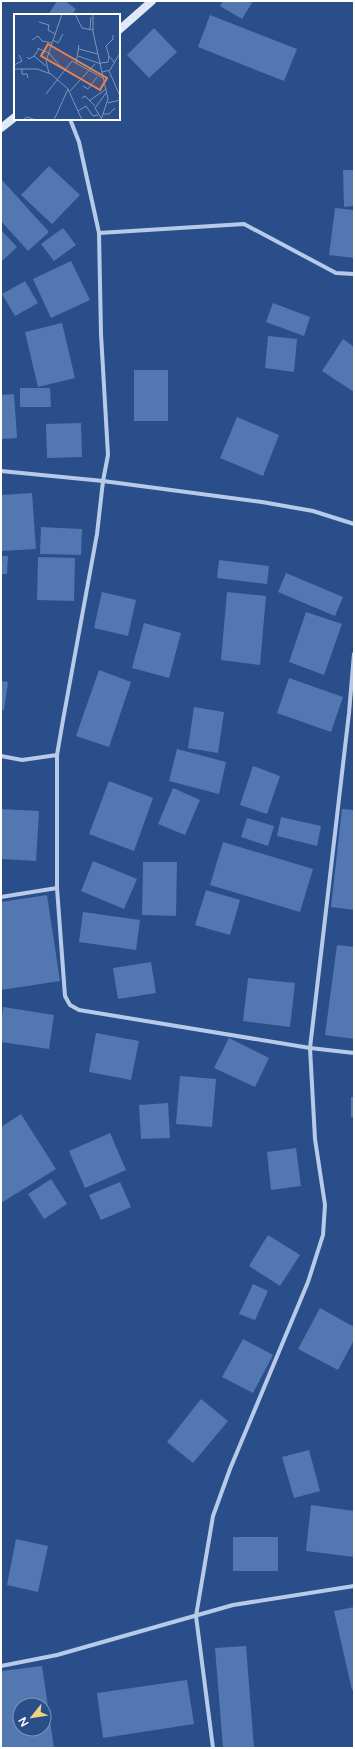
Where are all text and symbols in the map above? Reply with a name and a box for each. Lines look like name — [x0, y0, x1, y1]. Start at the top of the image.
inset map — [14, 14, 120, 120]
north arrow — [12, 1697, 52, 1737]
text: N — [16, 1715, 32, 1729]

